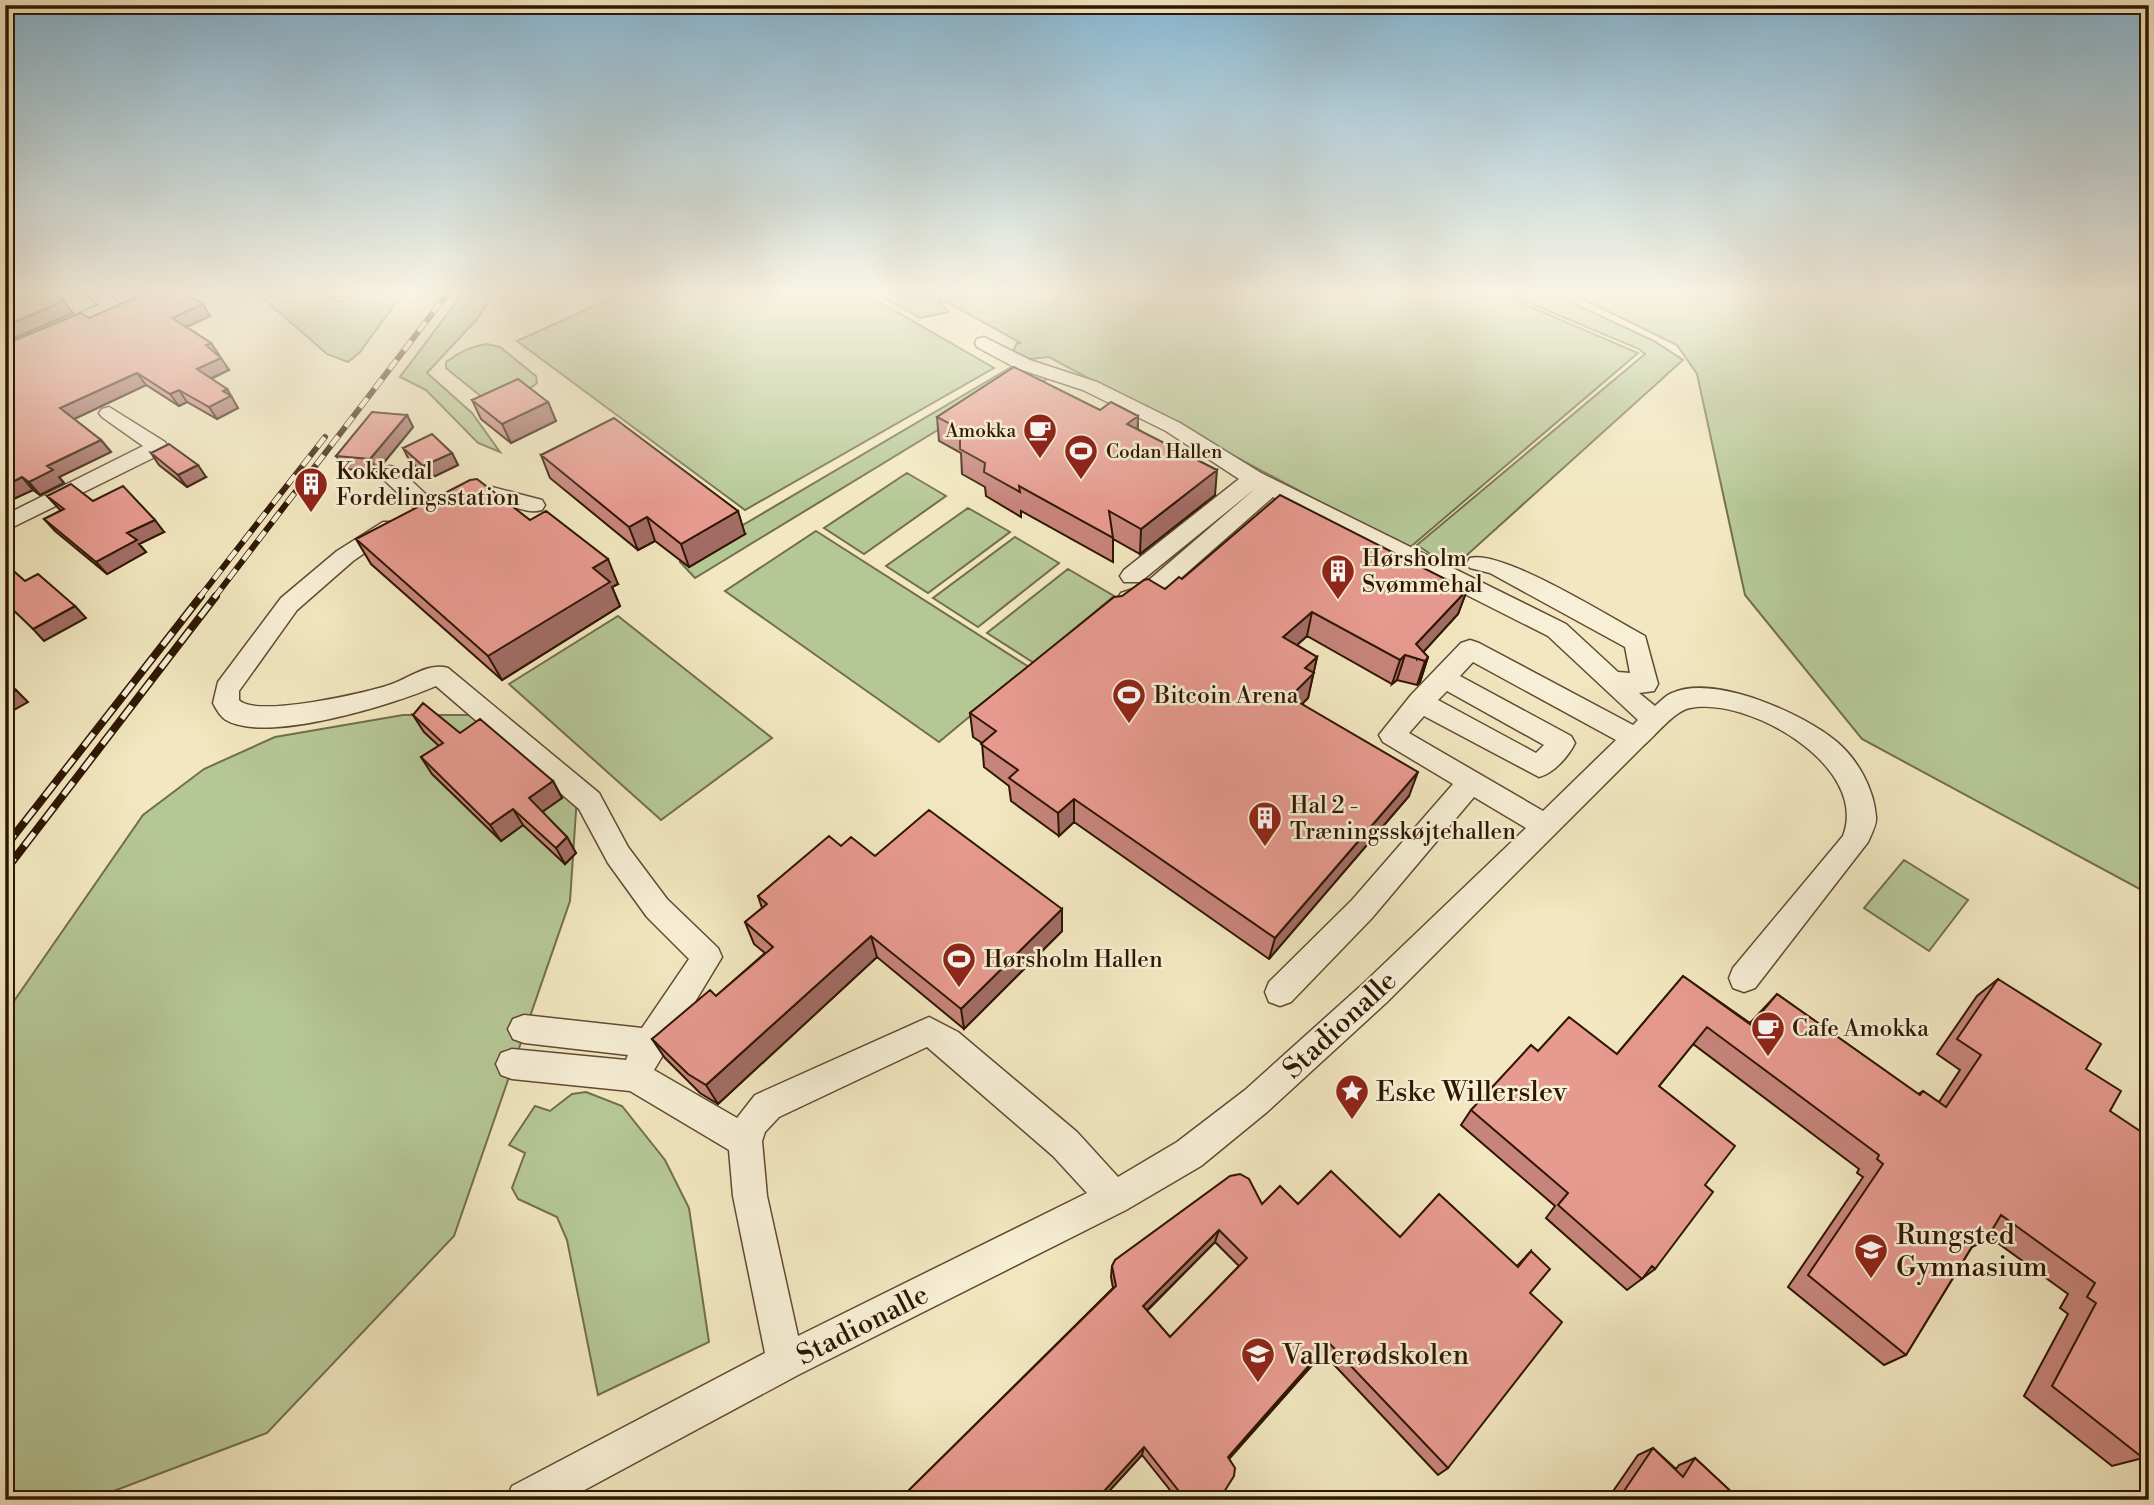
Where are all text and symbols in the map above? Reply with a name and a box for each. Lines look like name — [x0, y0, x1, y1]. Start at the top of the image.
cafe icon: Amokka — [1021, 411, 1059, 460]
place label: Amokka — [945, 419, 1016, 443]
sports icon: Codan Hallen — [1062, 432, 1100, 481]
place label: Codan Hallen — [1106, 440, 1222, 464]
place label: Kokkedal Fordelingsstation — [336, 458, 520, 512]
building icon: Kokkedal Fordelingsstation — [292, 465, 330, 514]
place label: Hørsholm Svømmehal — [1362, 545, 1483, 599]
building icon: Hørsholm Svømmehal — [1319, 552, 1357, 601]
sports icon: Bitcoin Arena — [1110, 676, 1148, 725]
place label: Bitcoin Arena — [1153, 682, 1299, 710]
place label: Hal 2 - Træningsskøjtehallen — [1290, 792, 1516, 846]
building icon: Hal 2 - Træningsskøjtehallen — [1246, 799, 1284, 848]
sports icon: Hørsholm Hallen — [940, 940, 978, 989]
place label: Hørsholm Hallen — [984, 946, 1163, 974]
street label: Stadionalle — [1276, 964, 1404, 1087]
cafe icon: Cafe Amokka — [1749, 1009, 1787, 1058]
place label: Cafe Amokka — [1792, 1015, 1929, 1043]
place icon: Eske Willerslev — [1333, 1072, 1371, 1121]
place label: Eske Willerslev — [1376, 1075, 1568, 1110]
place label: Rungsted Gymnasium — [1896, 1218, 2048, 1285]
school or university icon: Rungsted Gymnasium — [1852, 1231, 1890, 1280]
street label: Stadionalle — [791, 1277, 934, 1373]
school or university icon: Vallerødskolen — [1239, 1335, 1277, 1384]
place label: Vallerødskolen — [1281, 1338, 1470, 1373]

